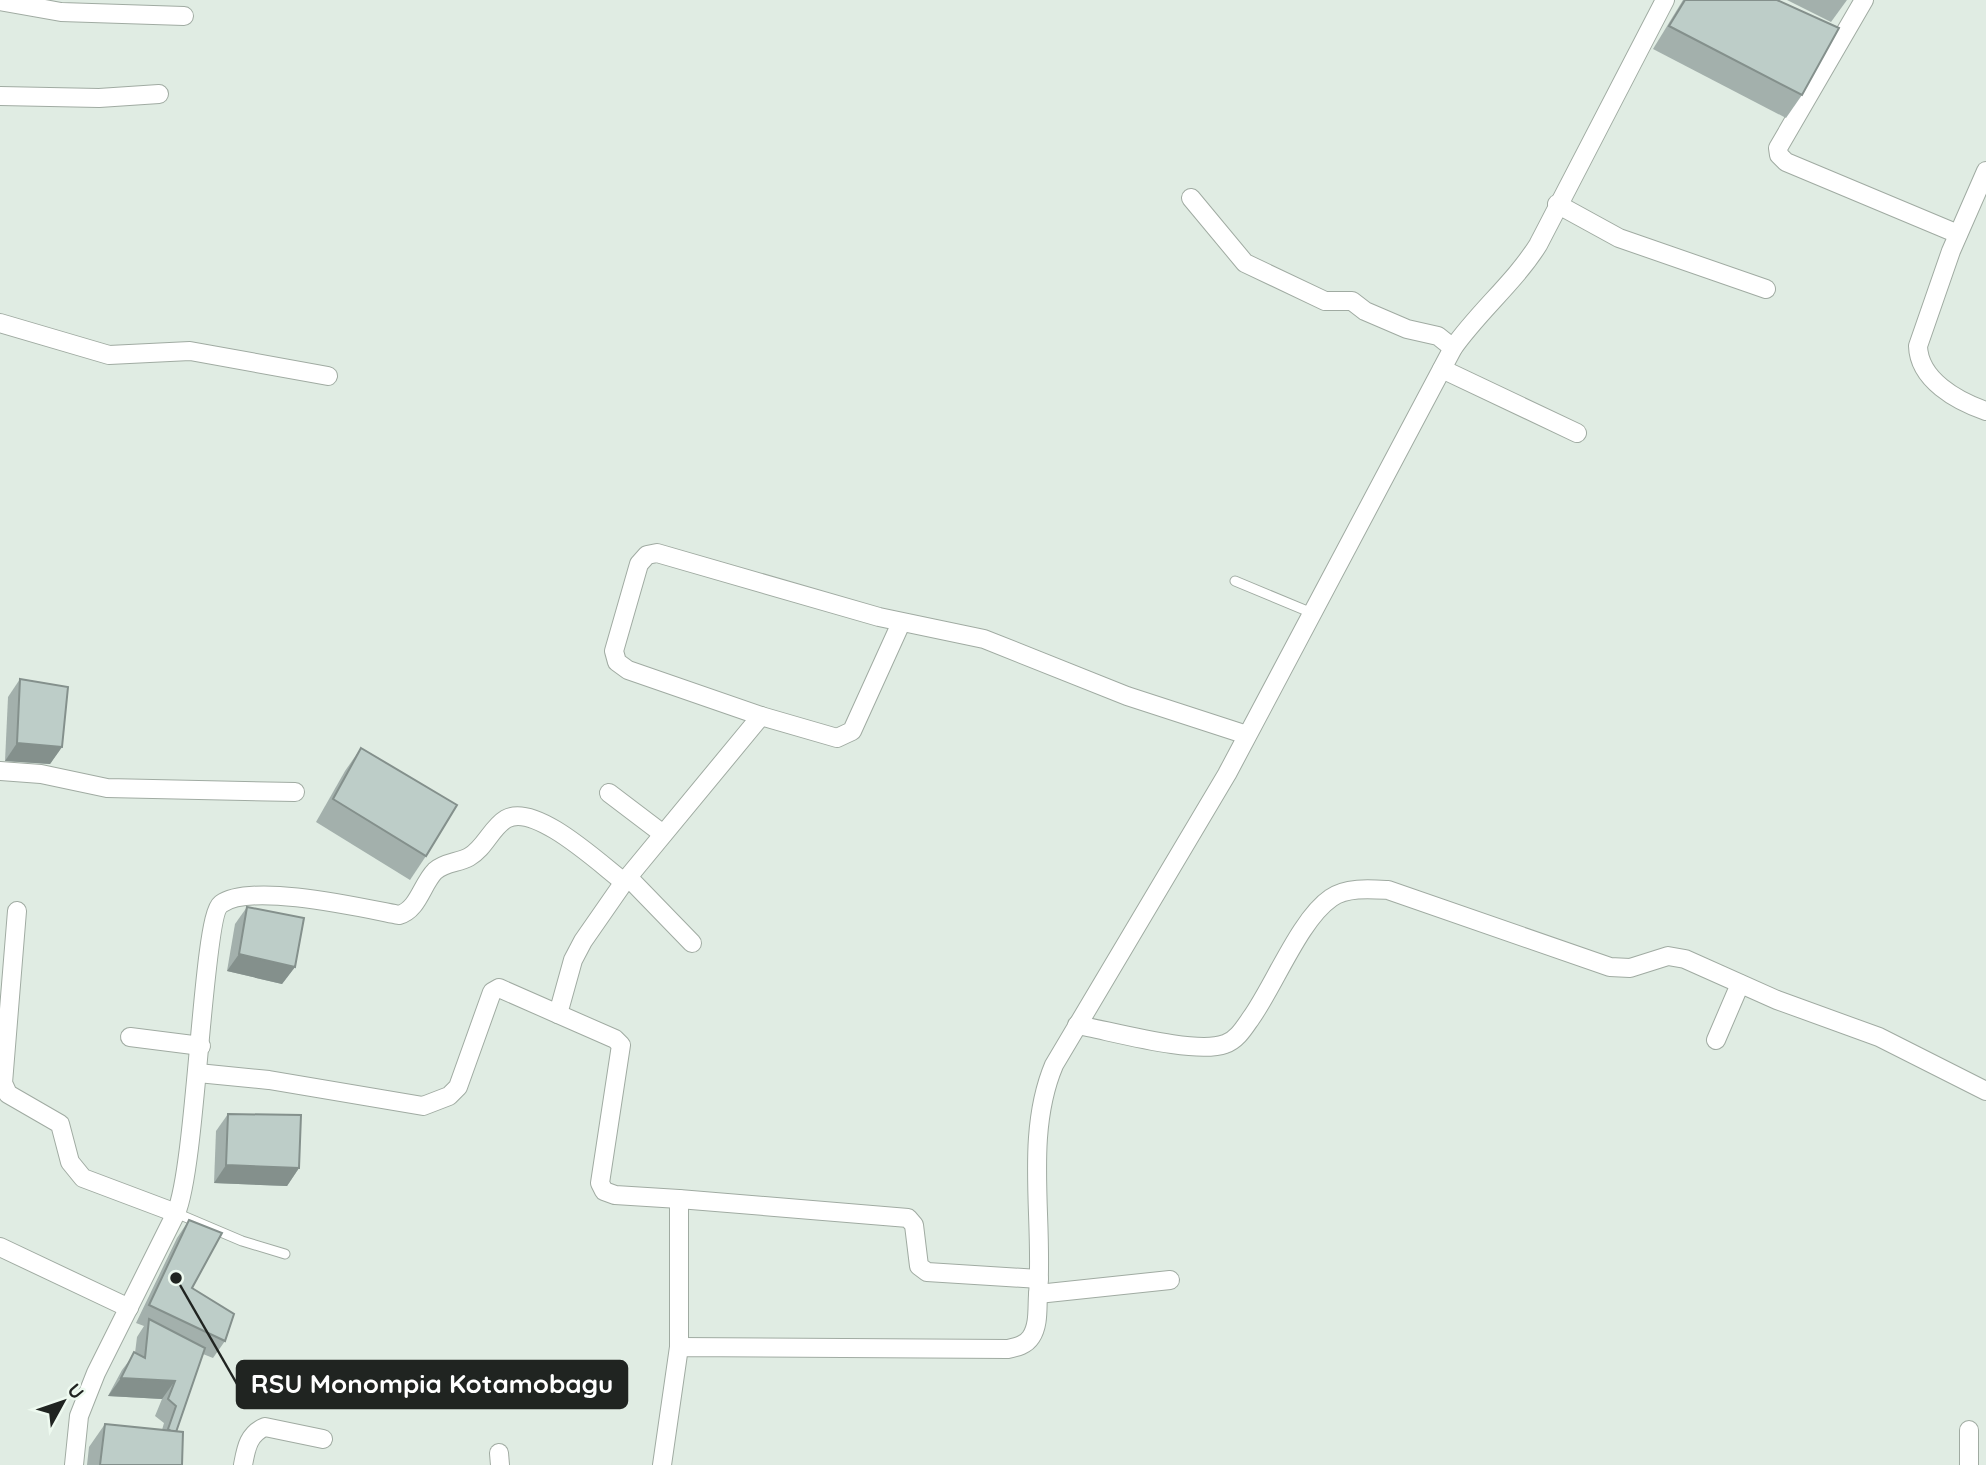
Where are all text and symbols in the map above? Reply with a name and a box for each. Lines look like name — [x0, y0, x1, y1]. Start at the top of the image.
callout: RSU Monompia Kotamobagu — [237, 1361, 627, 1408]
north arrow — [28, 1367, 98, 1437]
text: RSU Monompia Kotamobagu — [251, 1367, 613, 1400]
text: U — [63, 1378, 90, 1404]

